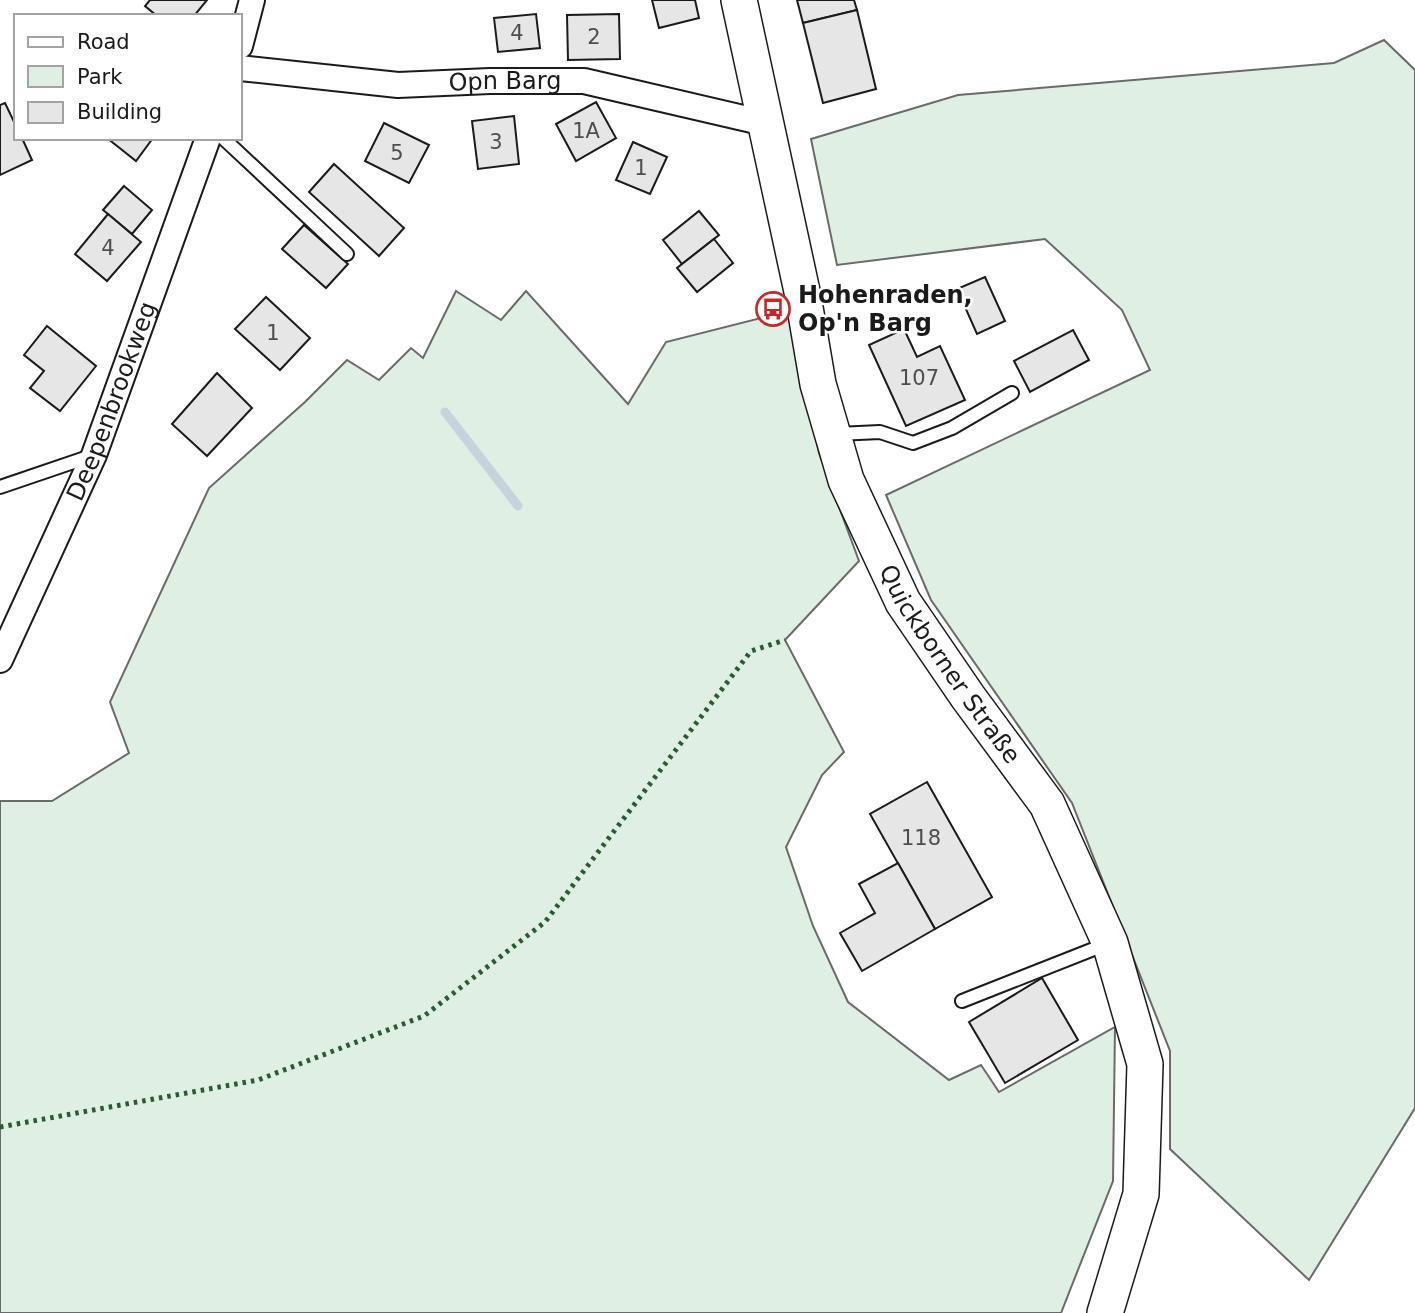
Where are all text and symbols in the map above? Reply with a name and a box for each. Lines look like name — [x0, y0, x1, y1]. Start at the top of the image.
legend — [14, 14, 242, 140]
house number: 4 — [510, 21, 524, 45]
house number: 2 — [587, 25, 601, 49]
text: Road — [77, 30, 130, 54]
text: Park — [77, 65, 123, 89]
street label: Opn Barg — [448, 67, 561, 97]
text: Building — [77, 100, 162, 124]
house number: 1A — [572, 119, 600, 143]
house number: 3 — [489, 130, 503, 154]
house number: 5 — [390, 141, 404, 165]
house number: 1 — [634, 156, 648, 180]
house number: 4 — [101, 236, 115, 260]
place label: Hohenraden, Op'n Barg — [798, 281, 973, 337]
bus stop icon: Hohenraden, Op'n Barg — [754, 290, 792, 328]
street label: Deepenbrookweg — [61, 298, 162, 505]
house number: 1 — [266, 321, 280, 345]
house number: 107 — [899, 366, 939, 390]
street label: Quickborner Straße — [874, 560, 1026, 769]
house number: 118 — [901, 826, 941, 850]

